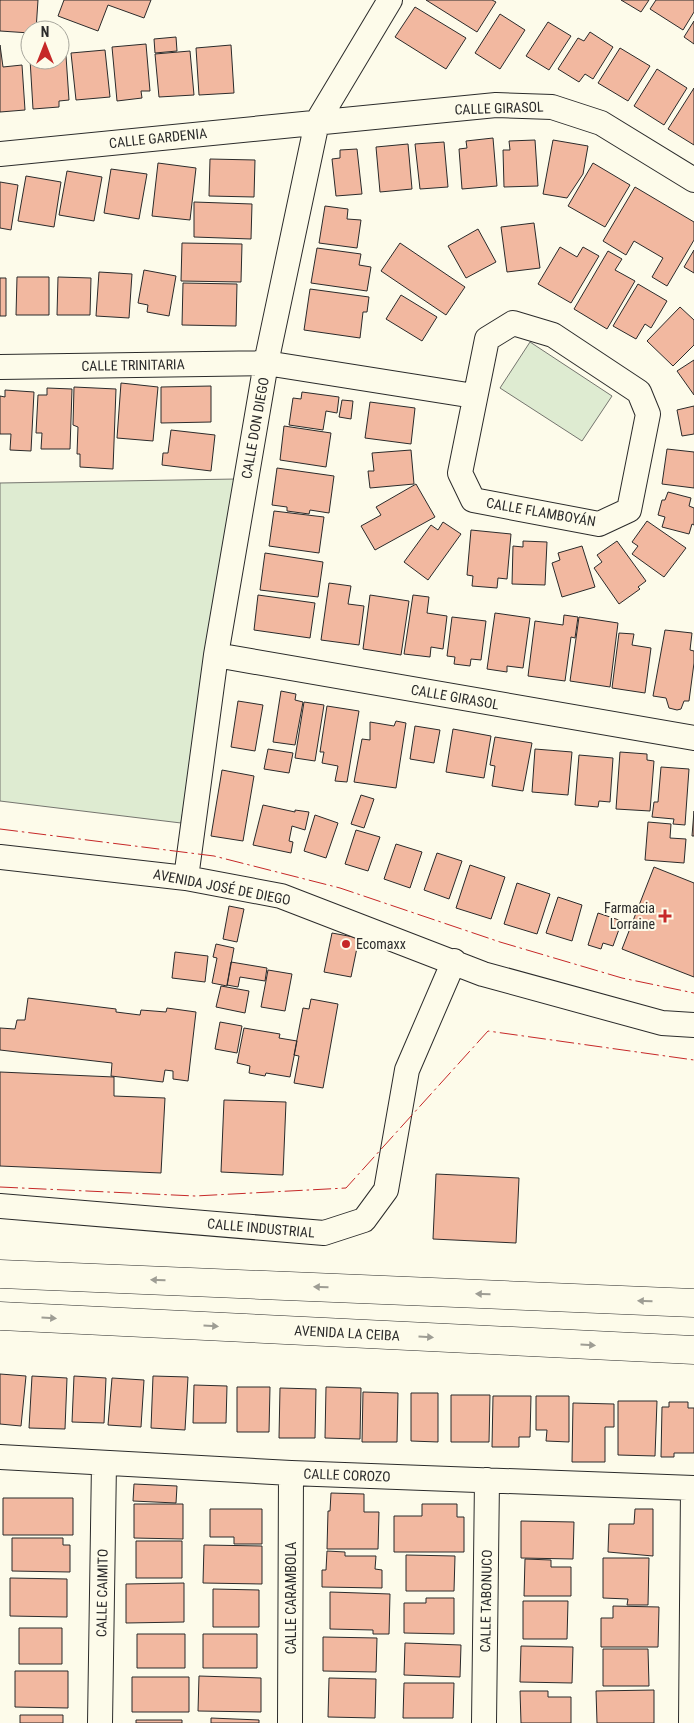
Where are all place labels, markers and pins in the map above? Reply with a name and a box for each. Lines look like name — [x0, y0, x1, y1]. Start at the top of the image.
place label: Farmacia Lorraine — [604, 900, 655, 932]
marker: Farmacia Lorraine — [659, 910, 671, 922]
place label: Ecomaxx — [356, 936, 406, 952]
marker: Ecomaxx — [340, 938, 352, 950]

